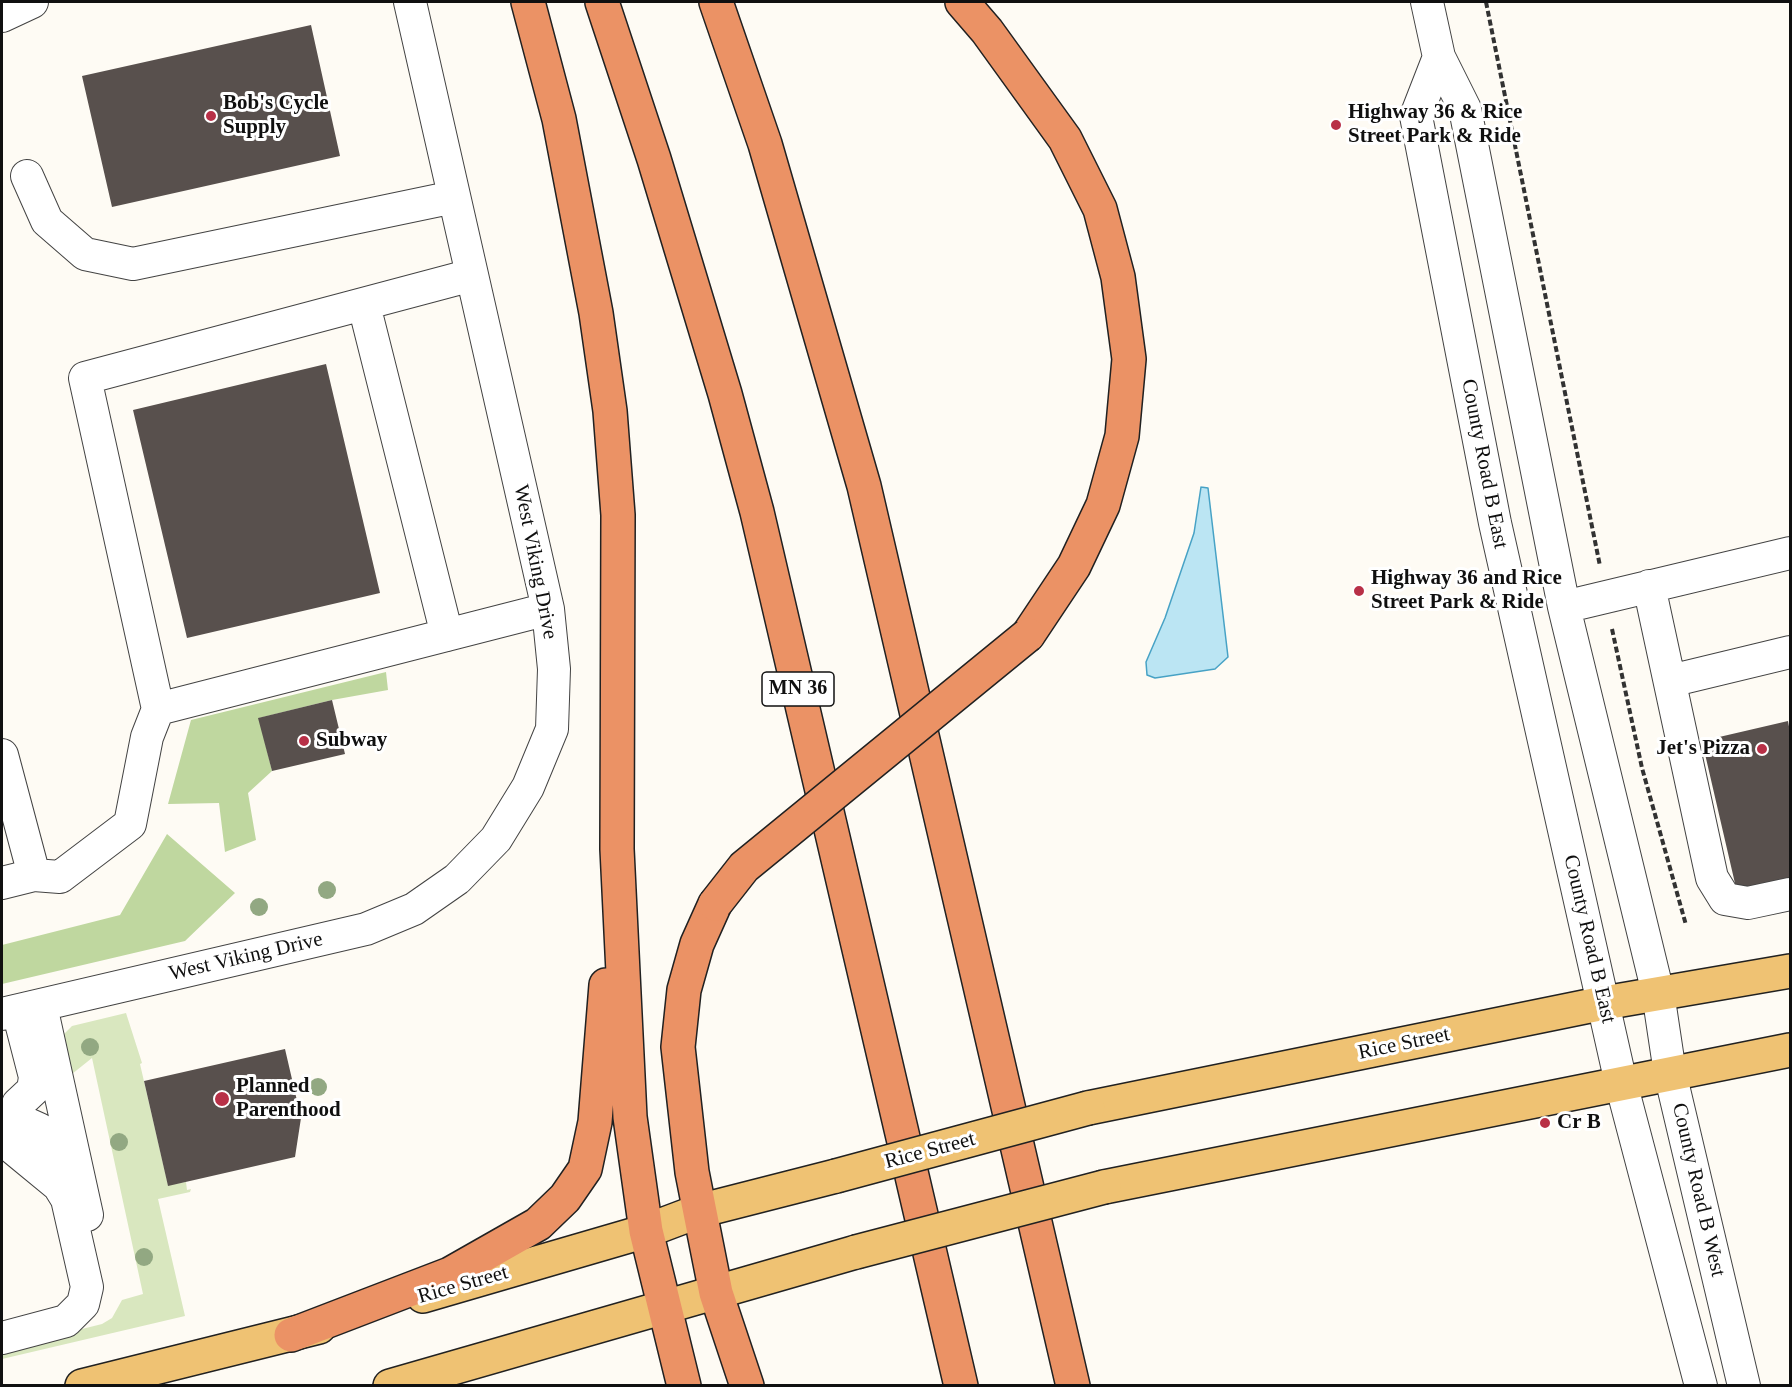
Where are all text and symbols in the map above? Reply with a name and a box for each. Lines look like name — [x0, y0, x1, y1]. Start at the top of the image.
place label: Bob's Cycle Supply — [223, 91, 329, 141]
place label: Highway 36 & Rice Street Park & Ride — [1348, 100, 1522, 150]
marker: Bob's Cycle Supply — [204, 109, 218, 123]
marker: Highway 36 & Rice Street Park & Ride — [1329, 118, 1343, 132]
street label: County Road B East — [1455, 377, 1513, 551]
street label: West Viking Drive — [508, 483, 562, 641]
place label: Highway 36 and Rice Street Park & Ride — [1371, 566, 1562, 616]
marker: Highway 36 and Rice Street Park & Ride — [1352, 584, 1366, 598]
road number: MN 36 — [762, 672, 834, 706]
place label: Subway — [316, 728, 387, 754]
marker: Subway — [297, 734, 311, 748]
place label: Jet's Pizza — [1656, 736, 1750, 762]
marker: Jet's Pizza — [1755, 742, 1769, 756]
street label: County Road B East — [1557, 852, 1621, 1026]
street label: West Viking Drive — [167, 927, 325, 987]
street label: Rice Street — [1356, 1022, 1452, 1066]
place label: Planned Parenthood — [236, 1074, 341, 1124]
marker: Planned Parenthood — [213, 1090, 231, 1108]
street label: County Road B West — [1666, 1101, 1730, 1279]
place label: Cr B — [1557, 1110, 1601, 1136]
marker: Cr B — [1538, 1116, 1552, 1130]
street label: Rice Street — [882, 1127, 978, 1175]
street label: Rice Street — [415, 1260, 511, 1310]

